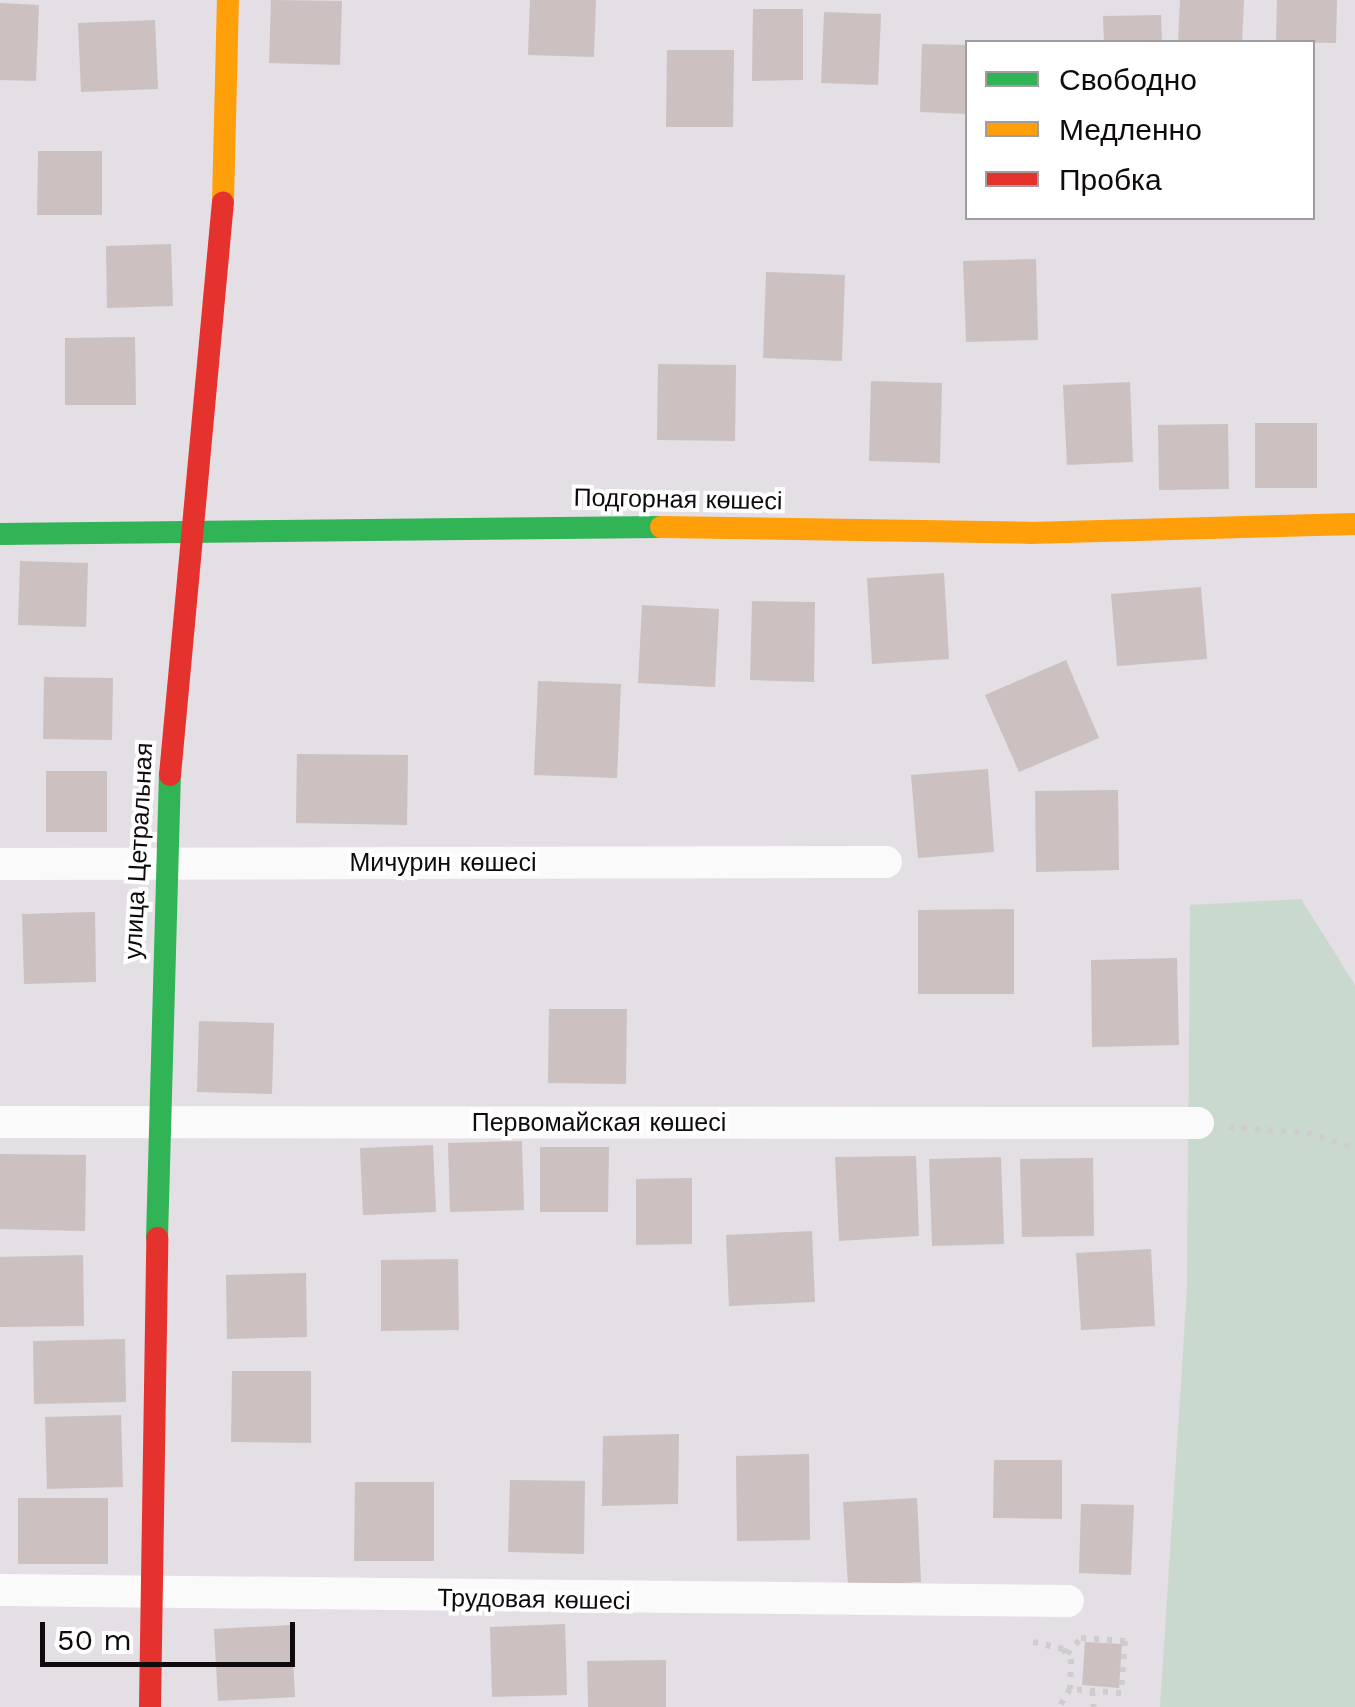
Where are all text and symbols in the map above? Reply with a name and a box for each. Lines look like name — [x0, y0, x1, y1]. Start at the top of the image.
legend — [965, 40, 1315, 220]
text: Свободно — [1059, 62, 1197, 97]
text: Медленно — [1059, 112, 1202, 147]
text: Пробка — [1059, 162, 1162, 197]
street label: Подгорная көшесі — [573, 483, 783, 517]
street label: улица Цетральная — [118, 742, 160, 960]
street label: Мичурин көшесі — [349, 848, 537, 878]
street label: Первомайская көшесі — [472, 1108, 726, 1138]
street label: Трудовая көшесі — [437, 1583, 631, 1617]
scale bar — [45, 1602, 300, 1664]
text: 50 m — [57, 1622, 132, 1657]

